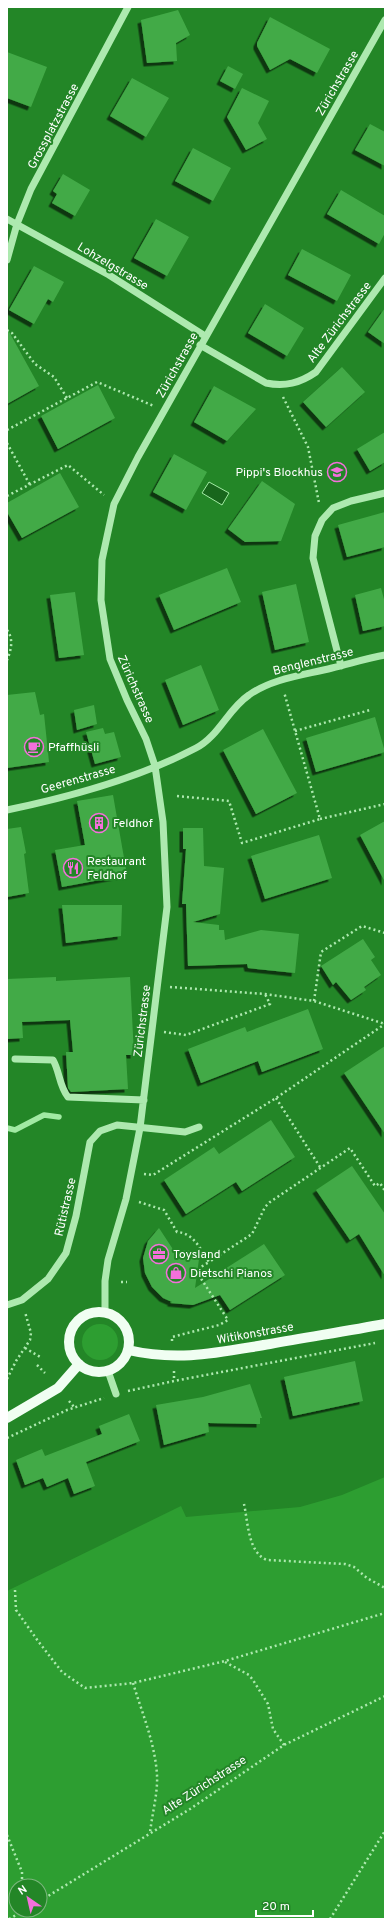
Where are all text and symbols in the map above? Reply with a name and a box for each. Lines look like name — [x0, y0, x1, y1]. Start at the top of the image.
street label: Zürichstrasse — [313, 48, 363, 119]
street label: Grossplatzstrasse — [25, 81, 83, 172]
street label: Lohzelgstrasse — [74, 239, 151, 294]
street label: Alte Zürichstrasse — [304, 279, 376, 366]
street label: Zürichstrasse — [153, 330, 203, 401]
school or university icon: Pippi's Blockhus — [326, 461, 348, 483]
place label: Pippi's Blockhus — [235, 465, 323, 481]
street label: Benglenstrasse — [271, 644, 355, 680]
street label: Zürichstrasse — [113, 653, 157, 726]
cafe icon: Pfaffhüsli — [23, 736, 45, 758]
place label: Pfaffhüsli — [48, 740, 99, 756]
street label: Geerenstrasse — [39, 762, 118, 798]
building icon: Feldhof — [88, 812, 110, 834]
place label: Feldhof — [113, 816, 153, 832]
place label: Restaurant Feldhof — [87, 854, 146, 884]
restaurant icon: Restaurant Feldhof — [62, 857, 84, 879]
street label: Zürichstrasse — [131, 984, 155, 1058]
street label: Rütistrasse — [51, 1176, 81, 1238]
office icon: Toysland — [148, 1243, 170, 1265]
place label: Toysland — [173, 1247, 221, 1263]
shop icon: Dietschi Pianos — [165, 1262, 187, 1284]
place label: Dietschi Pianos — [190, 1266, 272, 1282]
street label: Witikonstrasse — [215, 1319, 295, 1349]
street label: Alte Zürichstrasse — [159, 1752, 250, 1819]
north arrow — [8, 1878, 48, 1918]
text: N — [16, 1883, 30, 1899]
scale bar — [256, 1892, 313, 1918]
text: 20 m — [262, 1899, 290, 1915]

